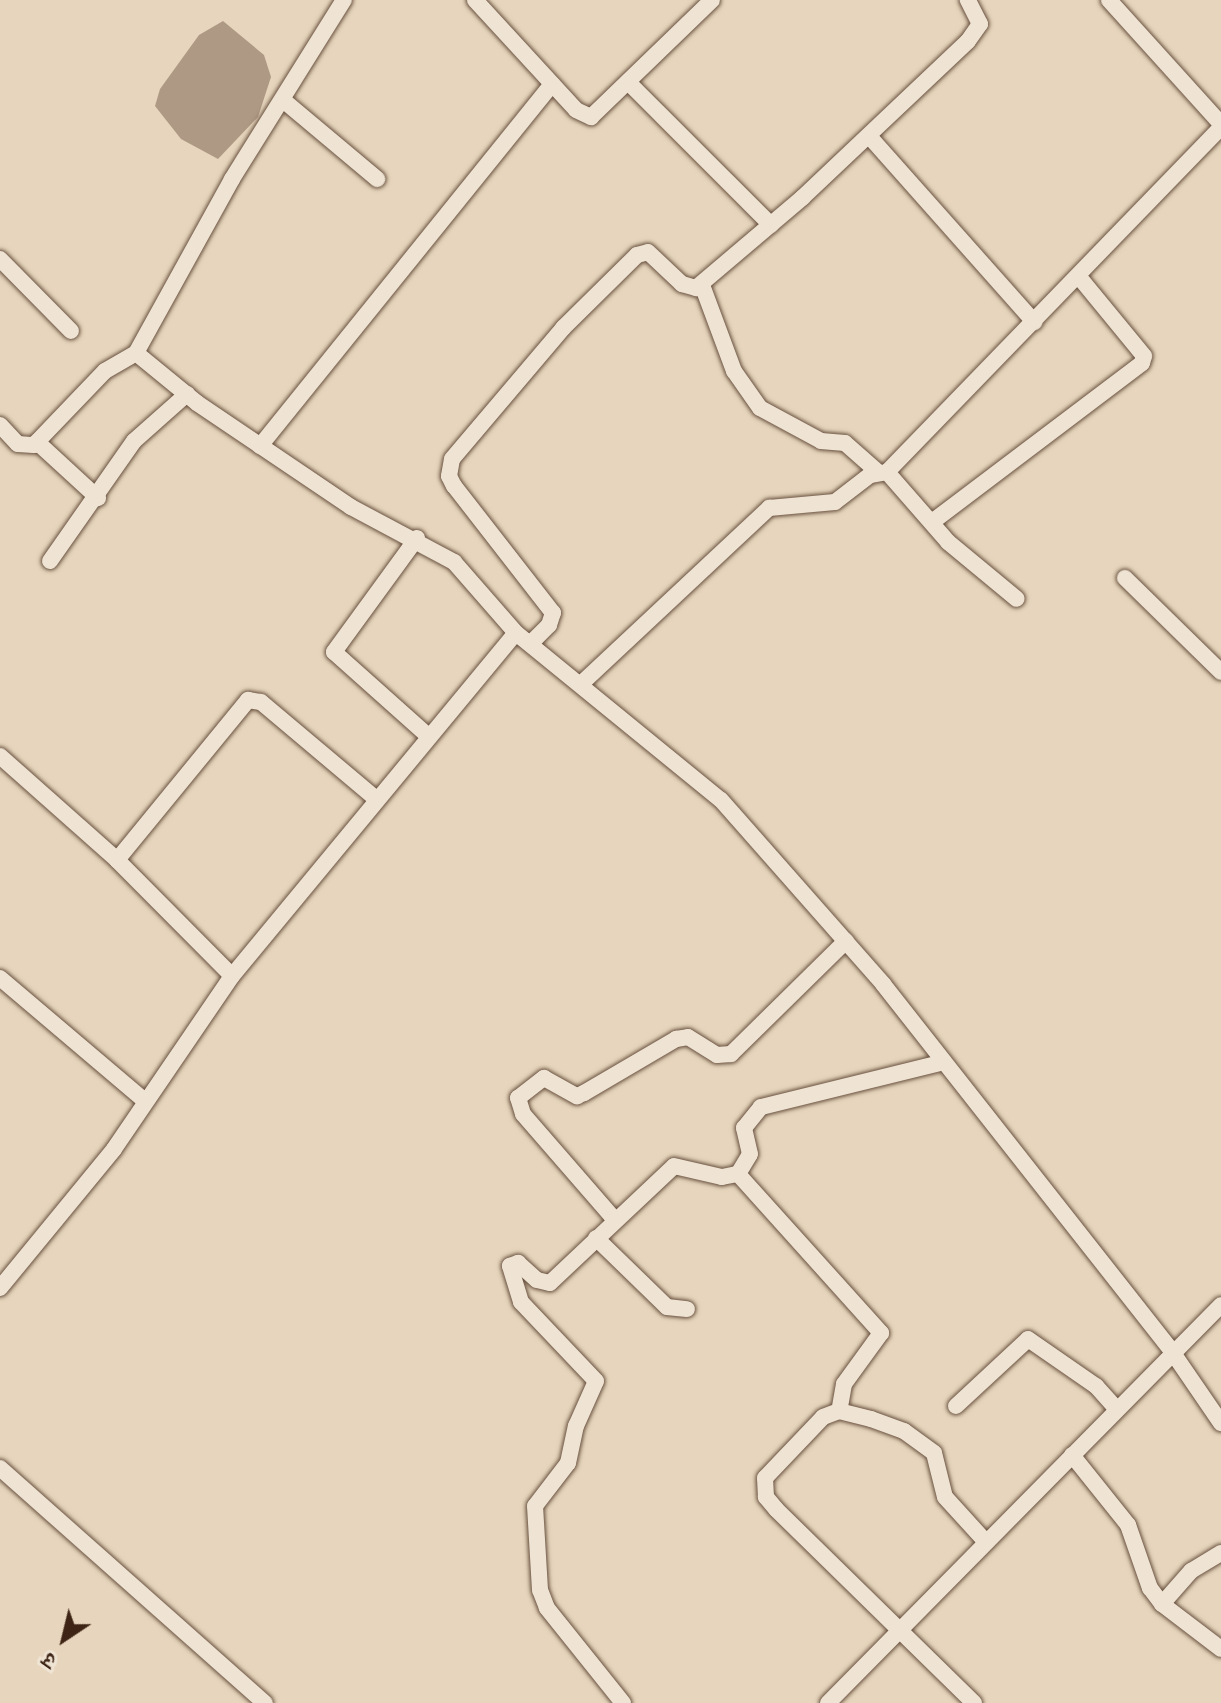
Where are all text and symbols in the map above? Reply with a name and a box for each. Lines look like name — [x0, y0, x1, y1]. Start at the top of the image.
north arrow — [24, 1599, 104, 1679]
text: उ — [36, 1643, 63, 1675]

